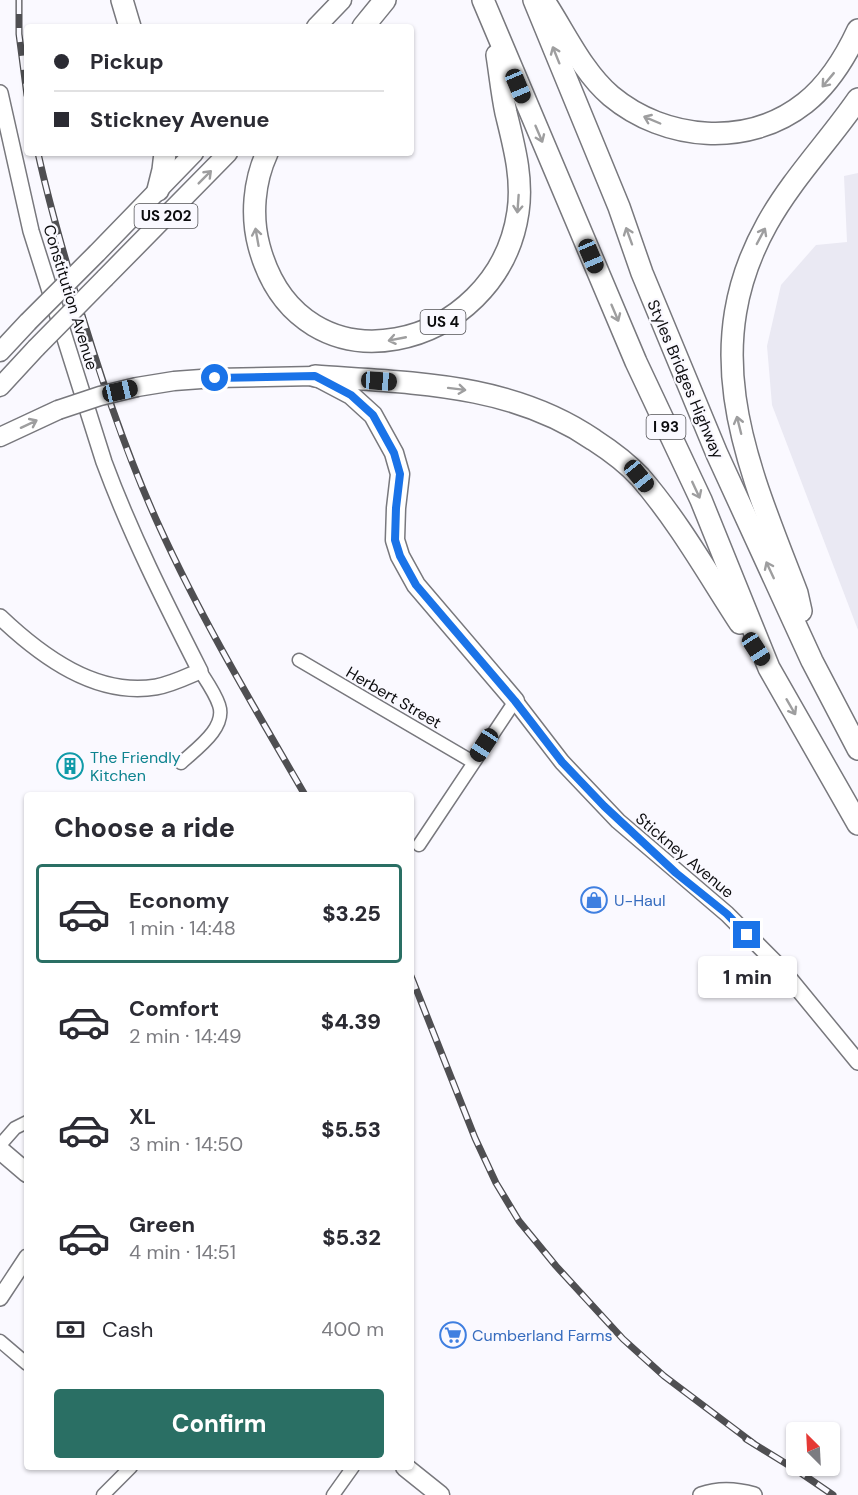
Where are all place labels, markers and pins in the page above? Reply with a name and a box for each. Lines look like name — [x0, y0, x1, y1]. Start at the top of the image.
place label: The Friendly Kitchen — [90, 747, 181, 786]
building icon: The Friendly Kitchen — [55, 751, 85, 781]
shop icon: U-Haul — [579, 885, 609, 915]
place label: U-Haul — [614, 890, 665, 911]
supermarket icon: Cumberland Farms — [438, 1320, 468, 1350]
place label: Cumberland Farms — [472, 1325, 613, 1346]

